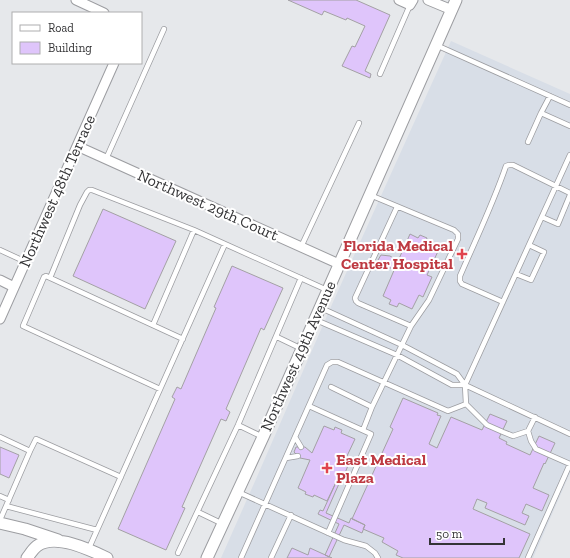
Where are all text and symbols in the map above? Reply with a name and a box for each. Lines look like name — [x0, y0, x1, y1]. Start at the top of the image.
legend — [12, 12, 142, 64]
text: Road — [48, 21, 74, 35]
text: Building — [48, 41, 92, 55]
street label: Northwest 48th Terrace — [15, 112, 99, 270]
street label: Northwest 29th Court — [135, 165, 282, 245]
place label: Florida Medical Center Hospital — [341, 236, 453, 273]
marker: Florida Medical Center Hospital — [456, 248, 468, 260]
street label: Northwest 49th Avenue — [256, 278, 340, 434]
place label: East Medical Plaza — [336, 450, 427, 487]
marker: East Medical Plaza — [321, 462, 333, 474]
scale bar — [430, 520, 504, 546]
text: 50 m — [436, 527, 463, 541]

